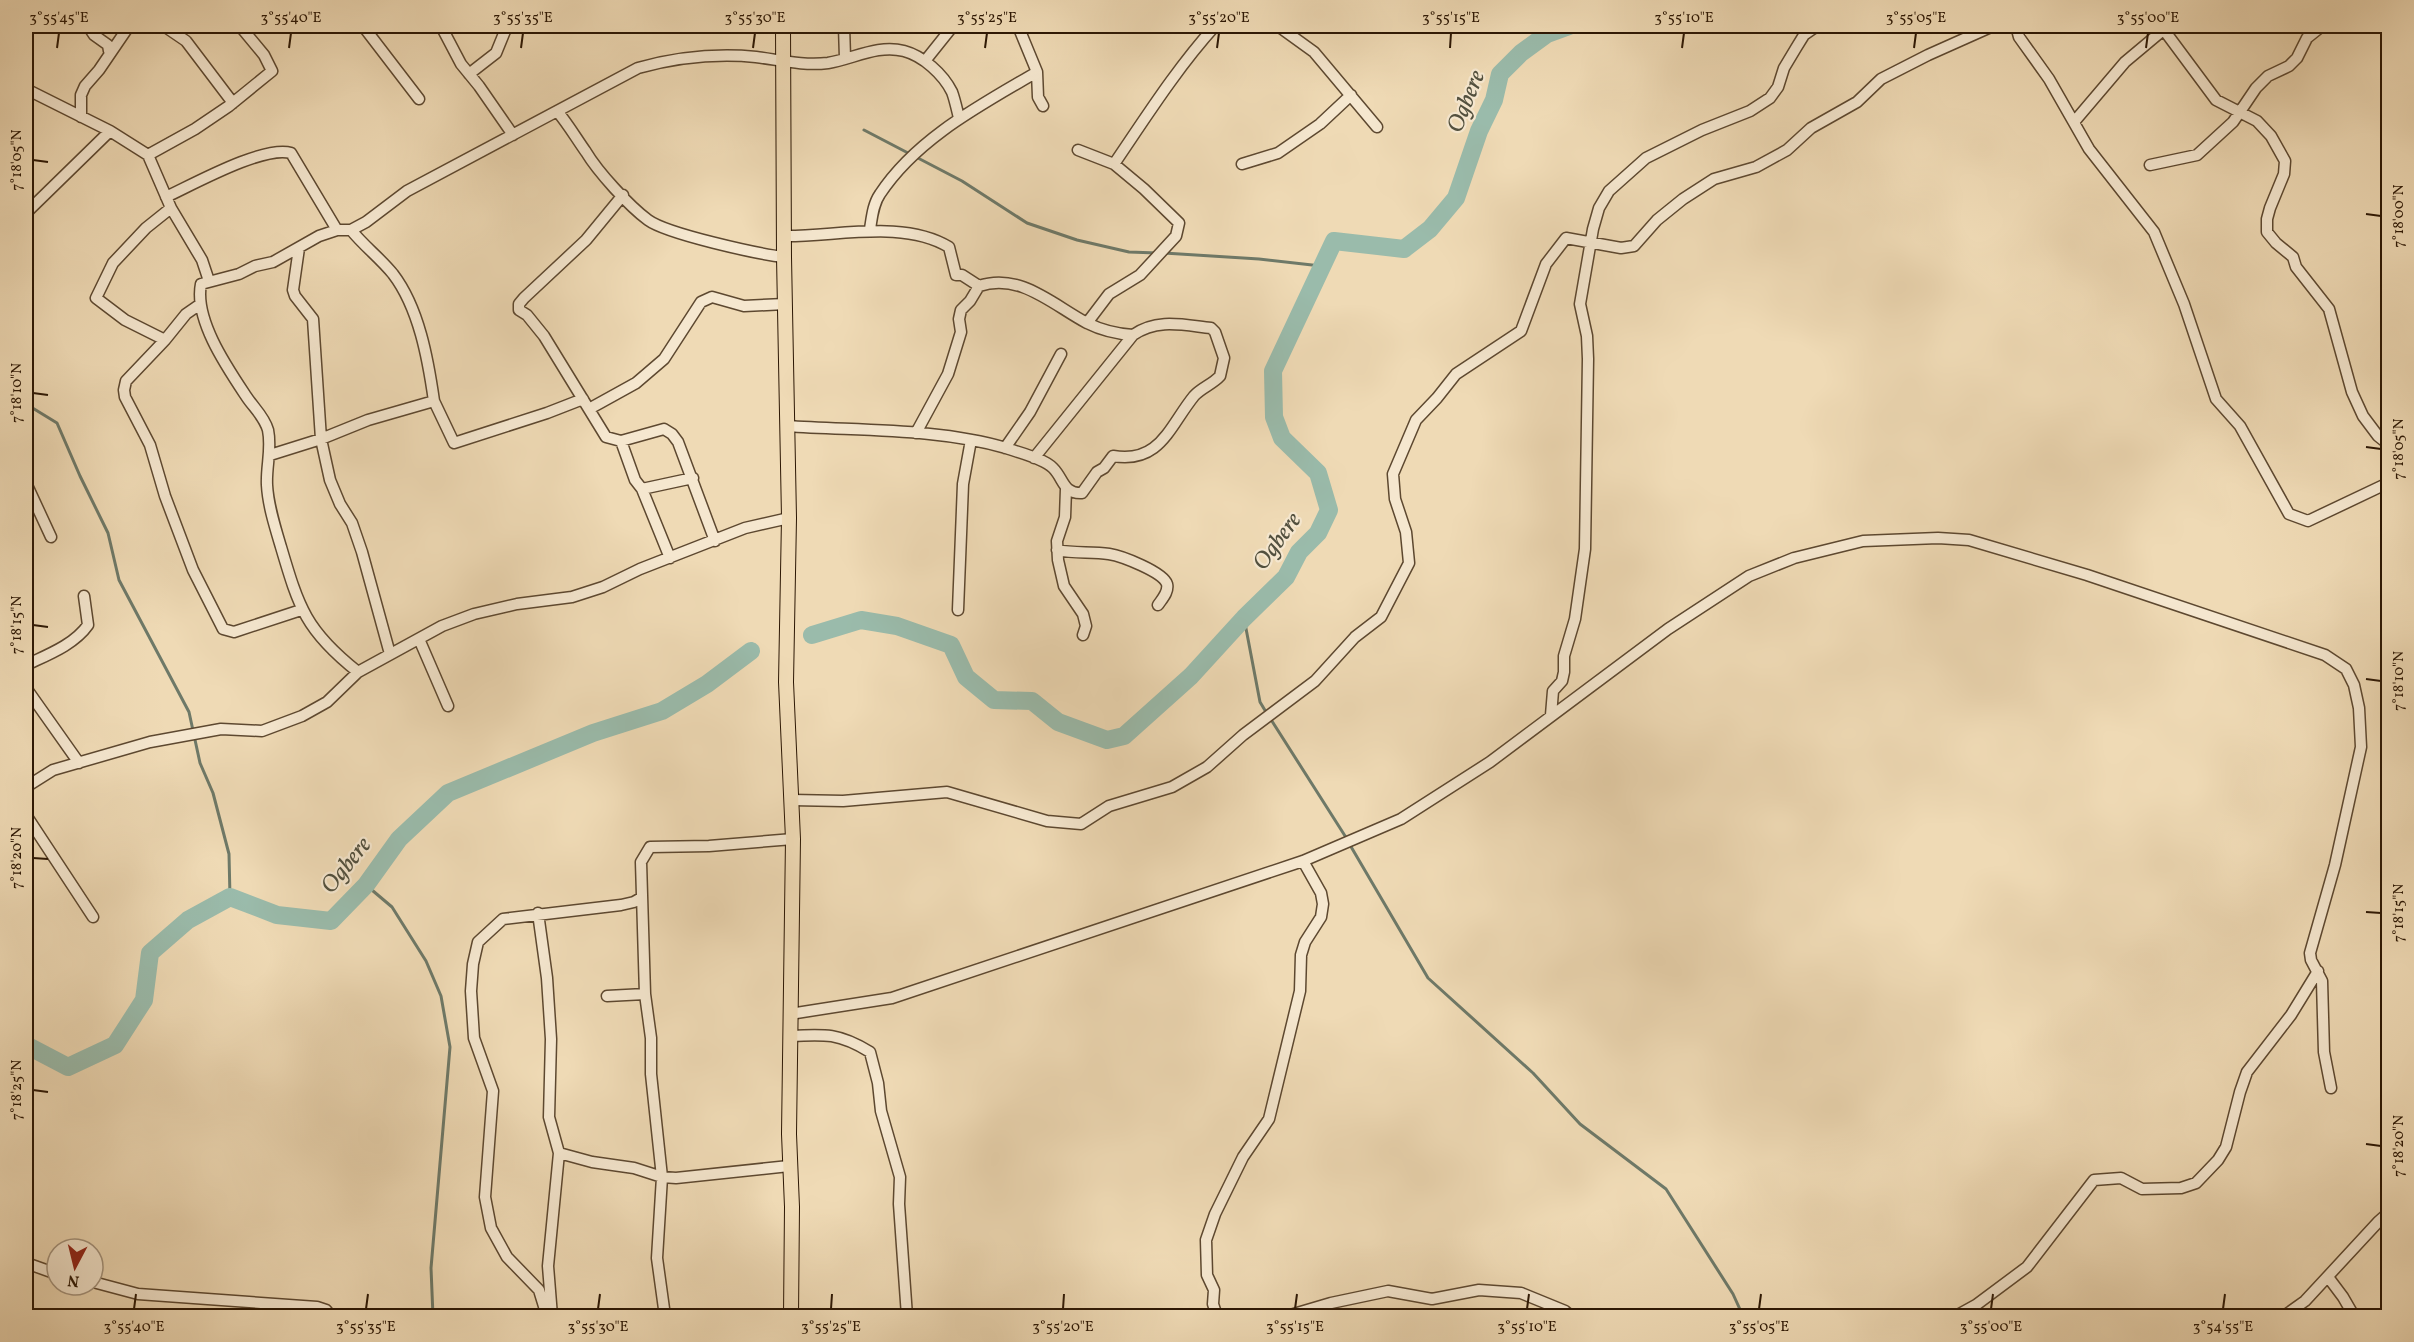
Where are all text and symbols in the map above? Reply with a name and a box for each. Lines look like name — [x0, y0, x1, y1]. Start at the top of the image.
text: 3°55'45"E — [29, 8, 89, 29]
text: 3°55'40"E — [260, 8, 322, 29]
text: 3°55'35"E — [493, 8, 553, 29]
text: 3°55'30"E — [725, 8, 785, 29]
text: 3°55'25"E — [957, 8, 1017, 29]
text: 3°55'20"E — [1188, 8, 1250, 29]
text: 3°55'15"E — [1422, 8, 1480, 29]
text: 3°55'10"E — [1654, 8, 1714, 29]
text: 3°55'05"E — [1886, 8, 1946, 29]
text: 3°55'00"E — [2117, 8, 2179, 29]
water label: Ogbere — [1439, 65, 1495, 138]
text: 7°18'05"N — [7, 129, 28, 191]
text: 7°18'00"N — [2389, 184, 2410, 248]
text: 7°18'10"N — [7, 363, 28, 423]
text: 7°18'05"N — [2389, 418, 2410, 480]
water label: Ogbere — [1245, 506, 1311, 578]
text: 7°18'15"N — [7, 596, 28, 654]
text: 7°18'10"N — [2389, 651, 2410, 711]
text: 7°18'20"N — [7, 827, 28, 889]
water label: Ogbere — [313, 830, 381, 902]
text: 7°18'15"N — [2389, 884, 2410, 942]
text: 7°18'25"N — [7, 1060, 28, 1120]
text: 7°18'20"N — [2389, 1115, 2410, 1177]
north arrow — [45, 1237, 105, 1297]
text: N — [66, 1268, 81, 1292]
text: 3°55'40"E — [103, 1317, 165, 1338]
text: 3°55'35"E — [336, 1317, 396, 1338]
text: 3°55'30"E — [568, 1317, 628, 1338]
text: 3°55'25"E — [801, 1317, 861, 1338]
text: 3°55'20"E — [1032, 1317, 1094, 1338]
text: 3°55'15"E — [1266, 1317, 1324, 1338]
text: 3°55'10"E — [1497, 1317, 1557, 1338]
text: 3°55'05"E — [1729, 1317, 1789, 1338]
text: 3°55'00"E — [1960, 1317, 2022, 1338]
text: 3°54'55"E — [2193, 1317, 2253, 1338]

